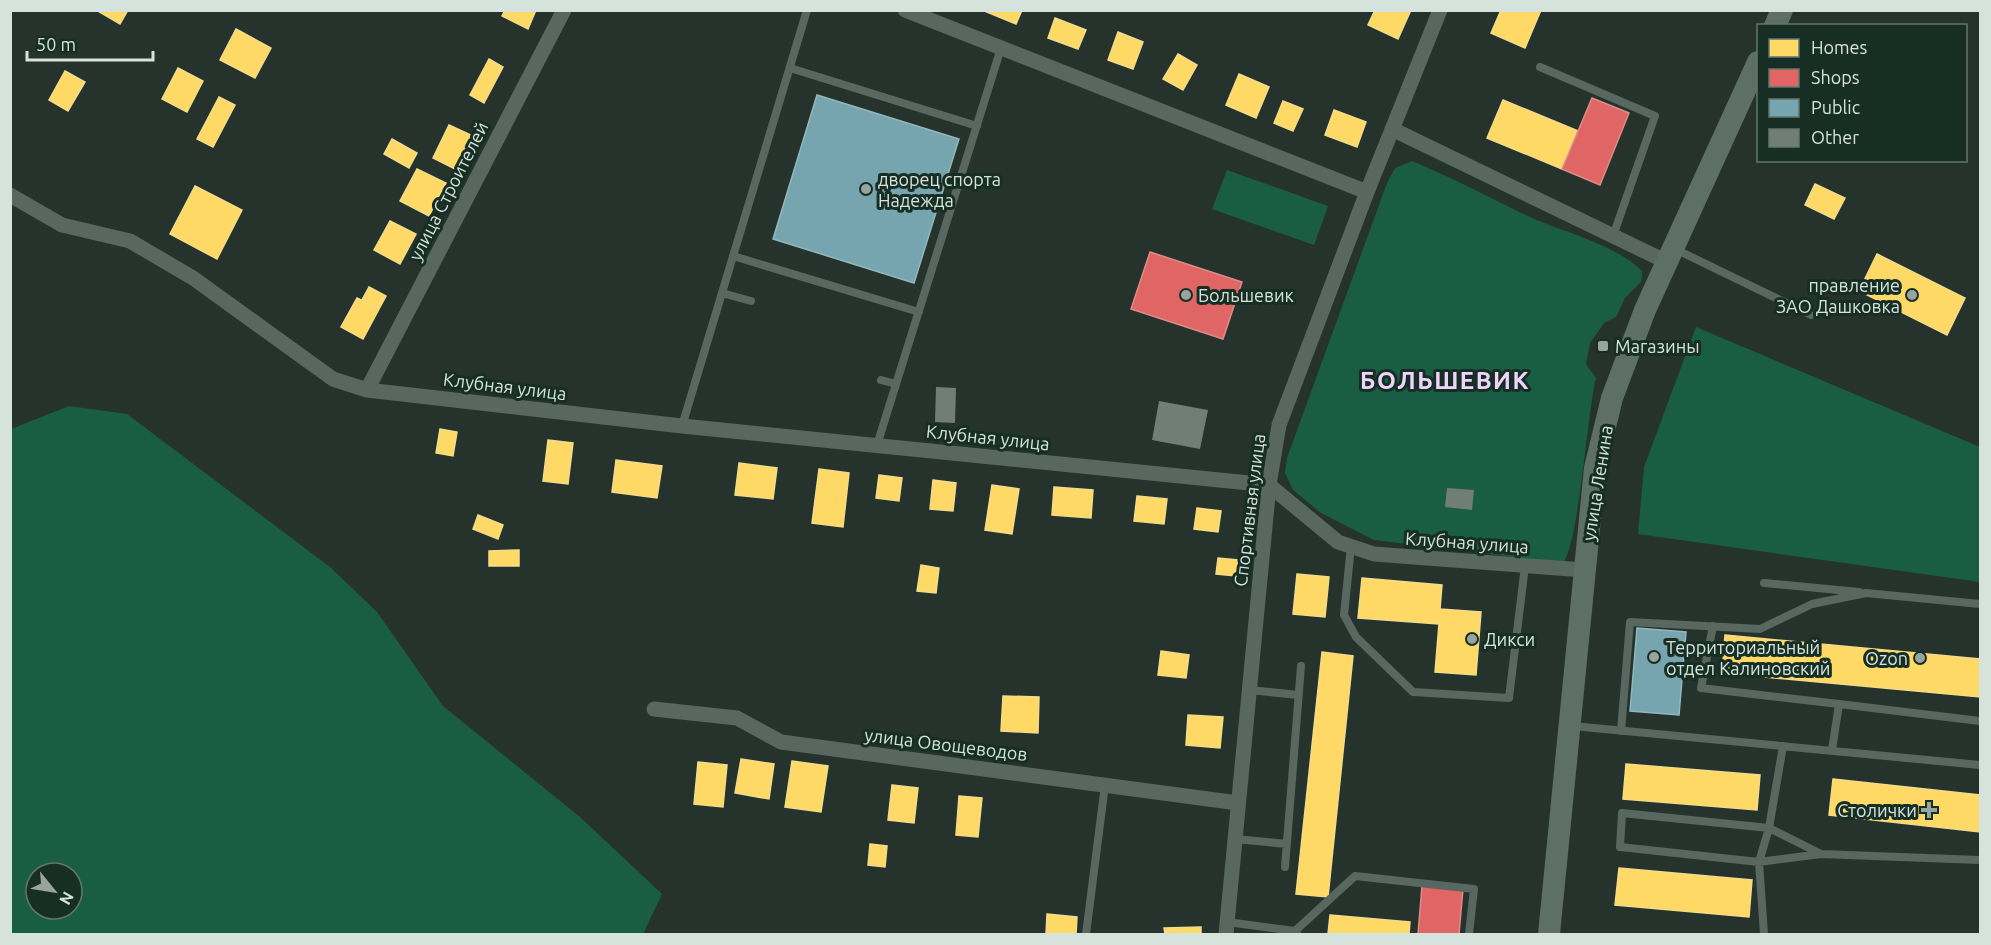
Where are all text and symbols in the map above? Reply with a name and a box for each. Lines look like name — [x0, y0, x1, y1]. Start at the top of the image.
scale bar — [27, 24, 153, 62]
legend — [1757, 24, 1967, 162]
text: 50 m — [36, 34, 76, 54]
text: Homes — [1811, 37, 1868, 57]
text: Shops — [1811, 67, 1860, 87]
text: Public — [1811, 97, 1860, 117]
street label: улица Строителей — [404, 118, 492, 264]
text: Other — [1811, 127, 1859, 147]
place label: дворец спорта Надежда — [878, 169, 1001, 210]
marker: дворец спорта Надежда — [859, 182, 873, 196]
place label: правление ЗАО Дашковка — [1776, 275, 1900, 316]
place label: Большевик — [1198, 285, 1294, 305]
marker: Большевик — [1179, 288, 1193, 302]
marker: правление ЗАО Дашковка — [1905, 288, 1919, 302]
place label: Магазины — [1615, 336, 1700, 356]
marker: Магазины — [1596, 339, 1610, 353]
district label: БОЛЬШЕВИК — [1360, 367, 1530, 394]
street label: Клубная улица — [442, 369, 568, 403]
street label: Клубная улица — [925, 421, 1051, 453]
street label: улица Ленина — [1578, 424, 1616, 542]
street label: Спортивная улица — [1230, 432, 1268, 588]
street label: Клубная улица — [1404, 528, 1530, 556]
place label: Дикси — [1484, 629, 1535, 649]
marker: Дикси — [1465, 632, 1479, 646]
place label: Территориальный отдел Калиновский — [1666, 637, 1831, 678]
place label: Ozon — [1865, 648, 1908, 668]
marker: Территориальный отдел Калиновский — [1647, 650, 1661, 664]
marker: Ozon — [1913, 651, 1927, 665]
street label: улица Овощеводов — [863, 724, 1029, 764]
place label: Столички — [1837, 800, 1917, 820]
marker: Столички — [1922, 803, 1936, 817]
north arrow — [24, 861, 84, 921]
text: N — [56, 889, 78, 908]

